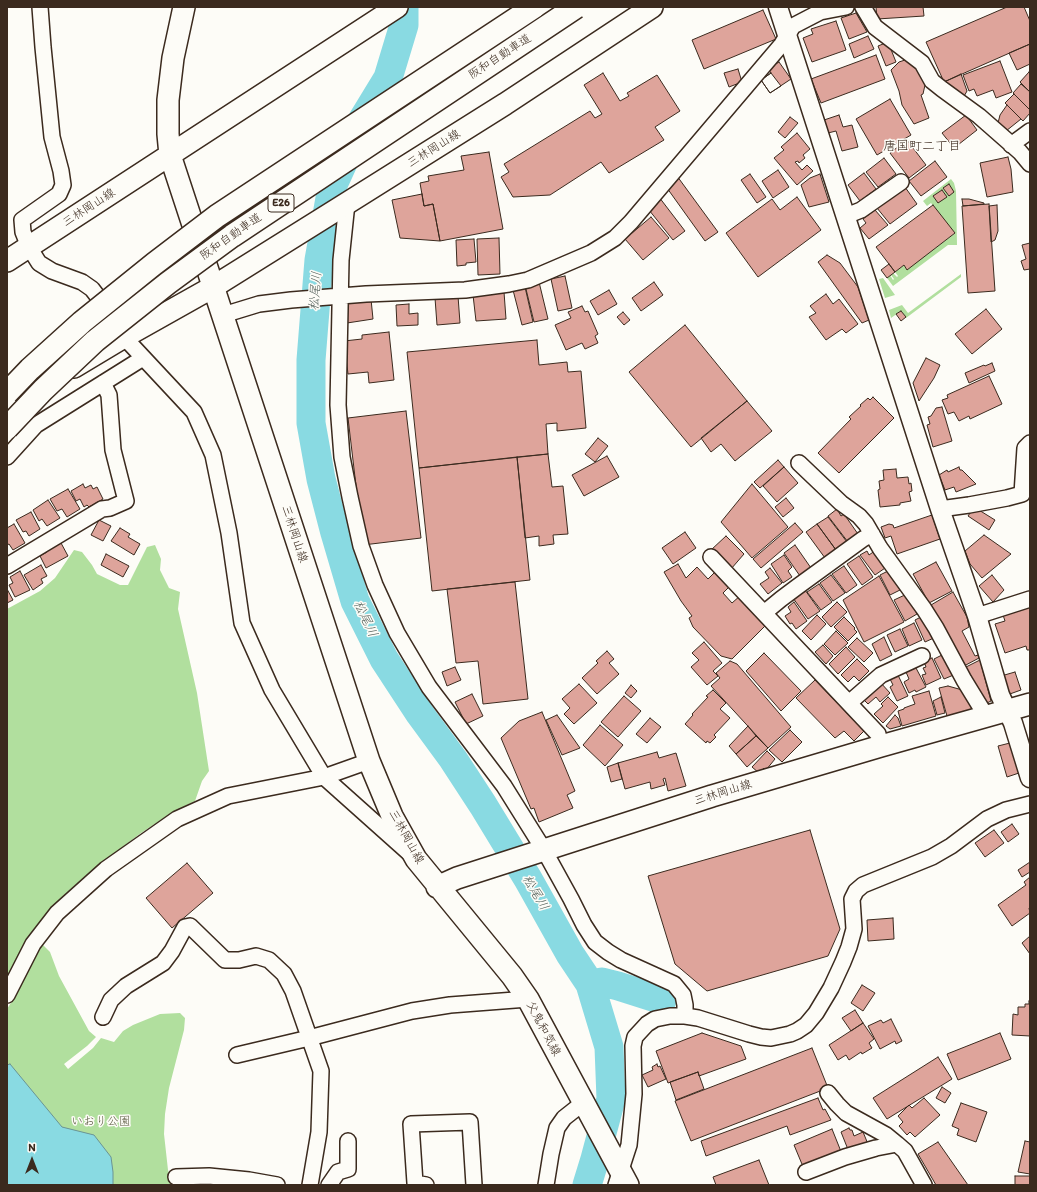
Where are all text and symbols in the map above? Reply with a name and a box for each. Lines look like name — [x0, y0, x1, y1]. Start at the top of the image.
street label: 阪和自動車道 — [466, 31, 534, 83]
street label: 三林岡山線 — [405, 127, 463, 171]
district label: 唐国町二丁目 — [883, 139, 961, 155]
street label: 三林岡山線 — [60, 186, 118, 230]
road number: E26 — [268, 194, 294, 212]
street label: 阪和自動車道 — [197, 210, 265, 264]
water label: 松尾川 — [307, 271, 325, 311]
street label: 三林岡山線 — [278, 503, 310, 565]
water label: 松尾川 — [350, 598, 380, 640]
street label: 三林岡山線 — [692, 777, 754, 809]
street label: 三林岡山線 — [385, 807, 427, 867]
water label: 松尾川 — [518, 872, 552, 914]
street label: 父鬼和気線 — [523, 999, 563, 1059]
park label: いおり公園 — [71, 1115, 131, 1129]
north arrow — [12, 1140, 52, 1180]
text: N — [28, 1141, 36, 1154]

